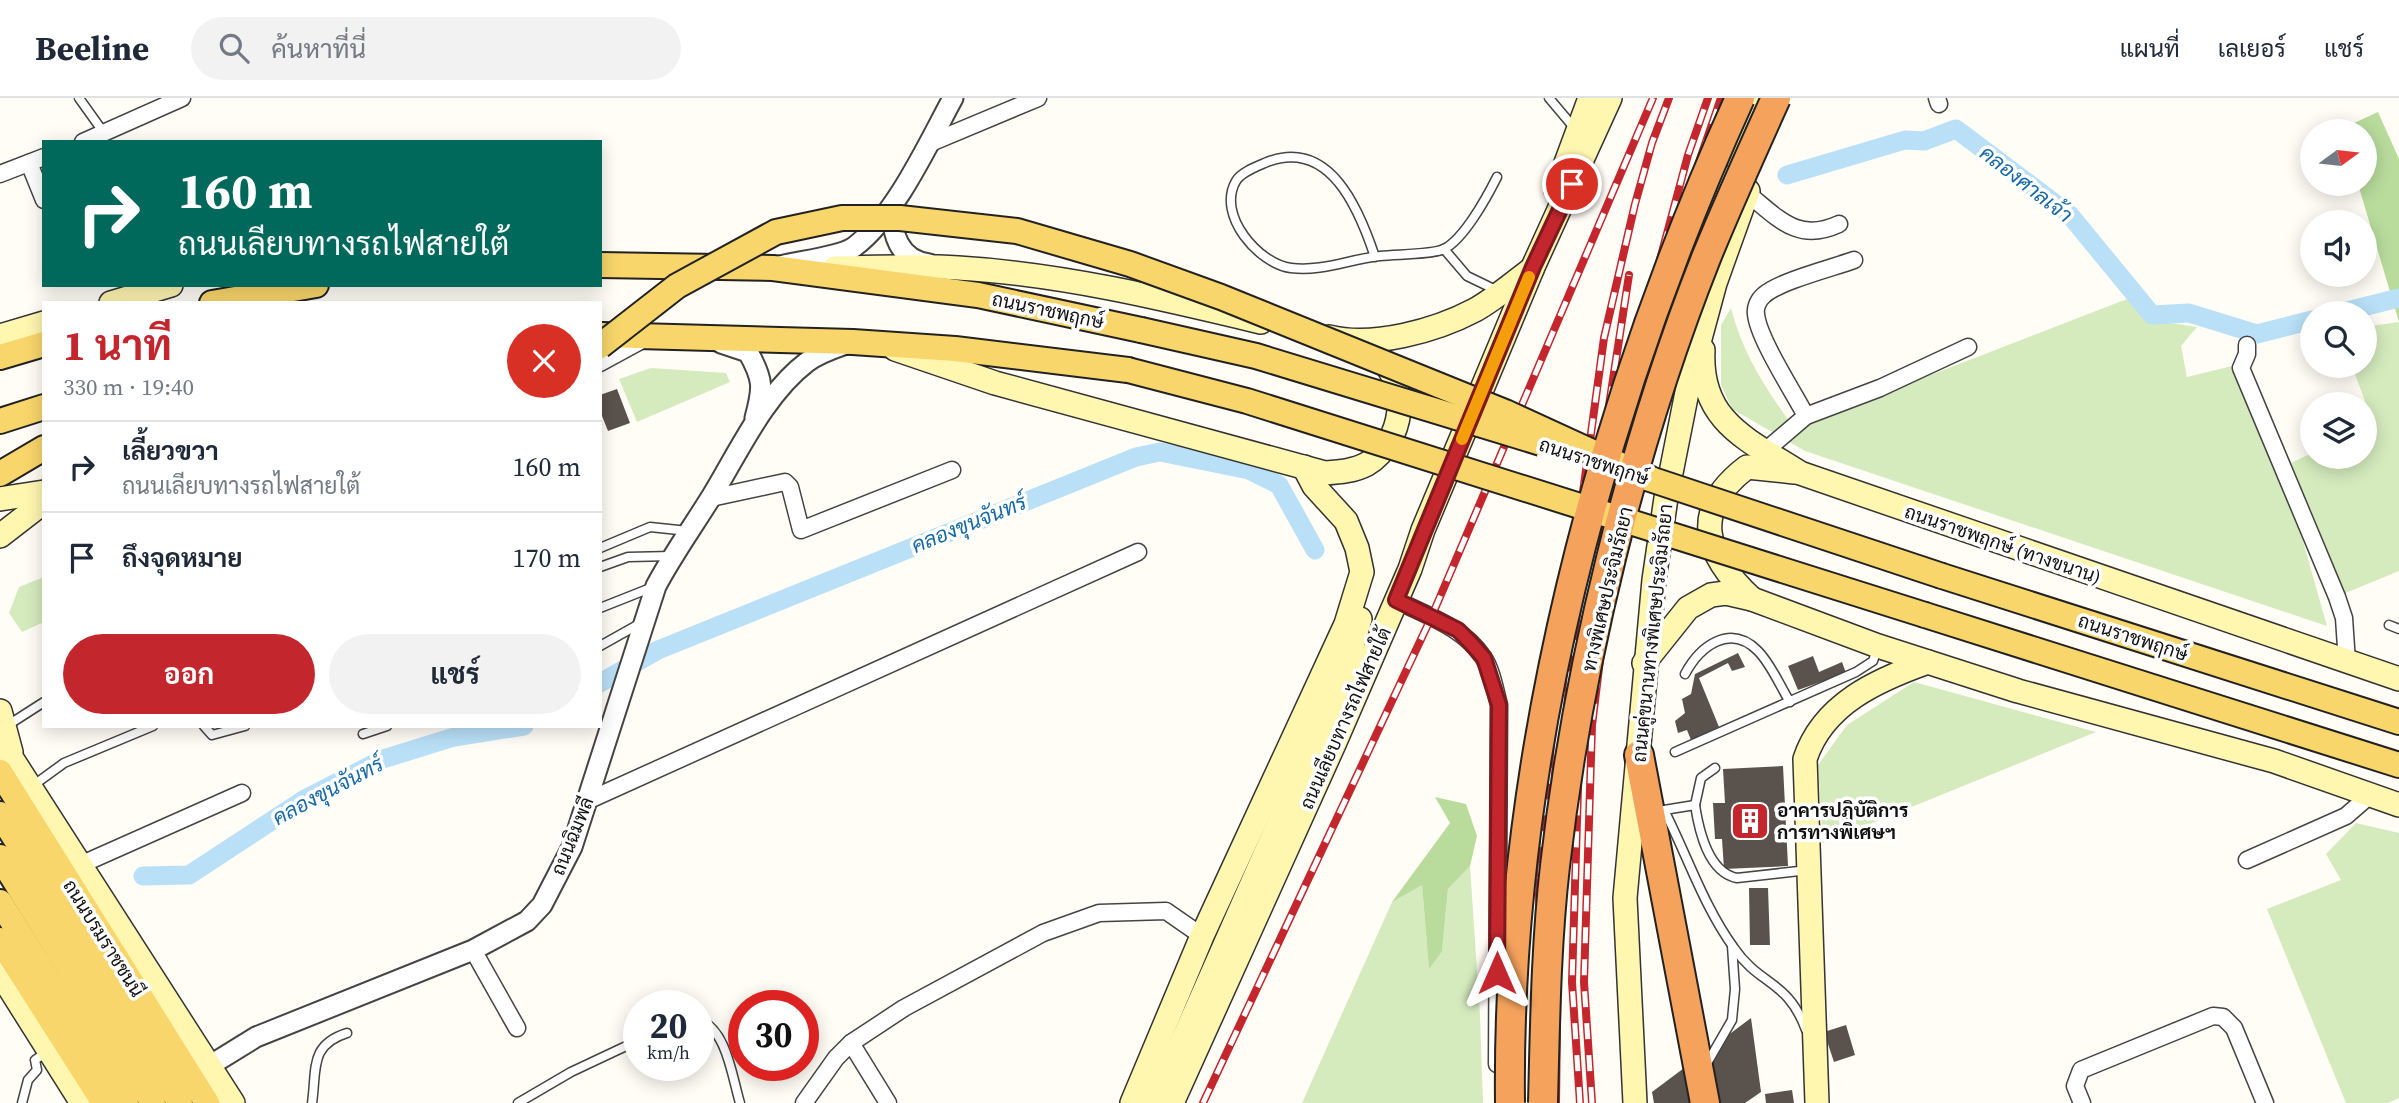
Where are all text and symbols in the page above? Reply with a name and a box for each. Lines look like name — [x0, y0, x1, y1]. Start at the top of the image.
search box — [191, 17, 681, 80]
text: Beeline — [35, 26, 149, 71]
icon: search — [215, 29, 253, 67]
text: ค้นหาที่นี่ — [271, 31, 366, 67]
text: แผนที่ — [2120, 32, 2180, 65]
text: เลเยอร์ — [2218, 32, 2286, 65]
text: แชร์ — [2324, 32, 2364, 65]
north arrow — [2300, 119, 2376, 196]
map controls — [2300, 119, 2377, 469]
water label: คลองศาลเจ้า — [1974, 138, 2079, 229]
pin — [1542, 154, 1602, 214]
text: 160 m — [178, 157, 313, 224]
icon: arrive — [1553, 165, 1591, 203]
icon: right — [63, 168, 154, 259]
button: sound — [2300, 210, 2377, 287]
text: ถนนเลียบทางรถไฟสายใต้ — [178, 222, 509, 266]
street label: ถนนราชพฤกษ์ — [990, 285, 1107, 335]
button: search — [2300, 301, 2377, 378]
text: 1 นาที — [63, 316, 172, 374]
button: close — [507, 324, 581, 398]
text: 330 m · 19:40 — [63, 371, 194, 403]
button: layers — [2300, 392, 2377, 469]
street label: ถนนราชพฤกษ์ — [1536, 431, 1653, 491]
text: เลี้ยวขวา — [122, 433, 219, 469]
icon: right — [63, 448, 101, 486]
text: 160 m — [513, 449, 581, 485]
text: ถนนเลียบทางรถไฟสายใต้ — [122, 470, 360, 502]
water label: คลองขุนจันทร์ — [907, 486, 1033, 560]
street label: ถนนราชพฤกษ์ (ทางขนาน) — [1901, 498, 2105, 590]
street label: ถนนคู่ขนานทางพิเศษประจิมรัถยา — [1625, 502, 1680, 764]
street label: ทางพิเศษประจิมรัถยา — [1575, 504, 1639, 674]
icon: arrive — [63, 539, 101, 577]
text: ถึงจุดหมาย — [122, 540, 243, 576]
text: 170 m — [513, 540, 581, 576]
street label: ถนนราชพฤกษ์ — [2075, 607, 2192, 667]
street label: ถนนเลียบทางรถไฟสายใต้ — [1293, 622, 1397, 813]
button: ออก — [63, 634, 315, 714]
button: แชร์ — [329, 634, 581, 714]
water label: คลองขุนจันทร์ — [267, 748, 391, 832]
street label: ถนนฉิมพลี — [545, 793, 599, 879]
place label: อาคารปฏิบัติการ การทางพิเศษฯ — [1777, 797, 1908, 845]
building icon: อาคารปฏิบัติการ การทางพิเศษฯ — [1729, 800, 1771, 842]
street label: ถนนบรมราชชนนี — [57, 874, 151, 1002]
position arrow — [1460, 936, 1534, 1010]
speed limit sign: 30 — [728, 990, 819, 1081]
text: 20 — [650, 1002, 687, 1050]
text: km/h — [647, 1040, 690, 1065]

